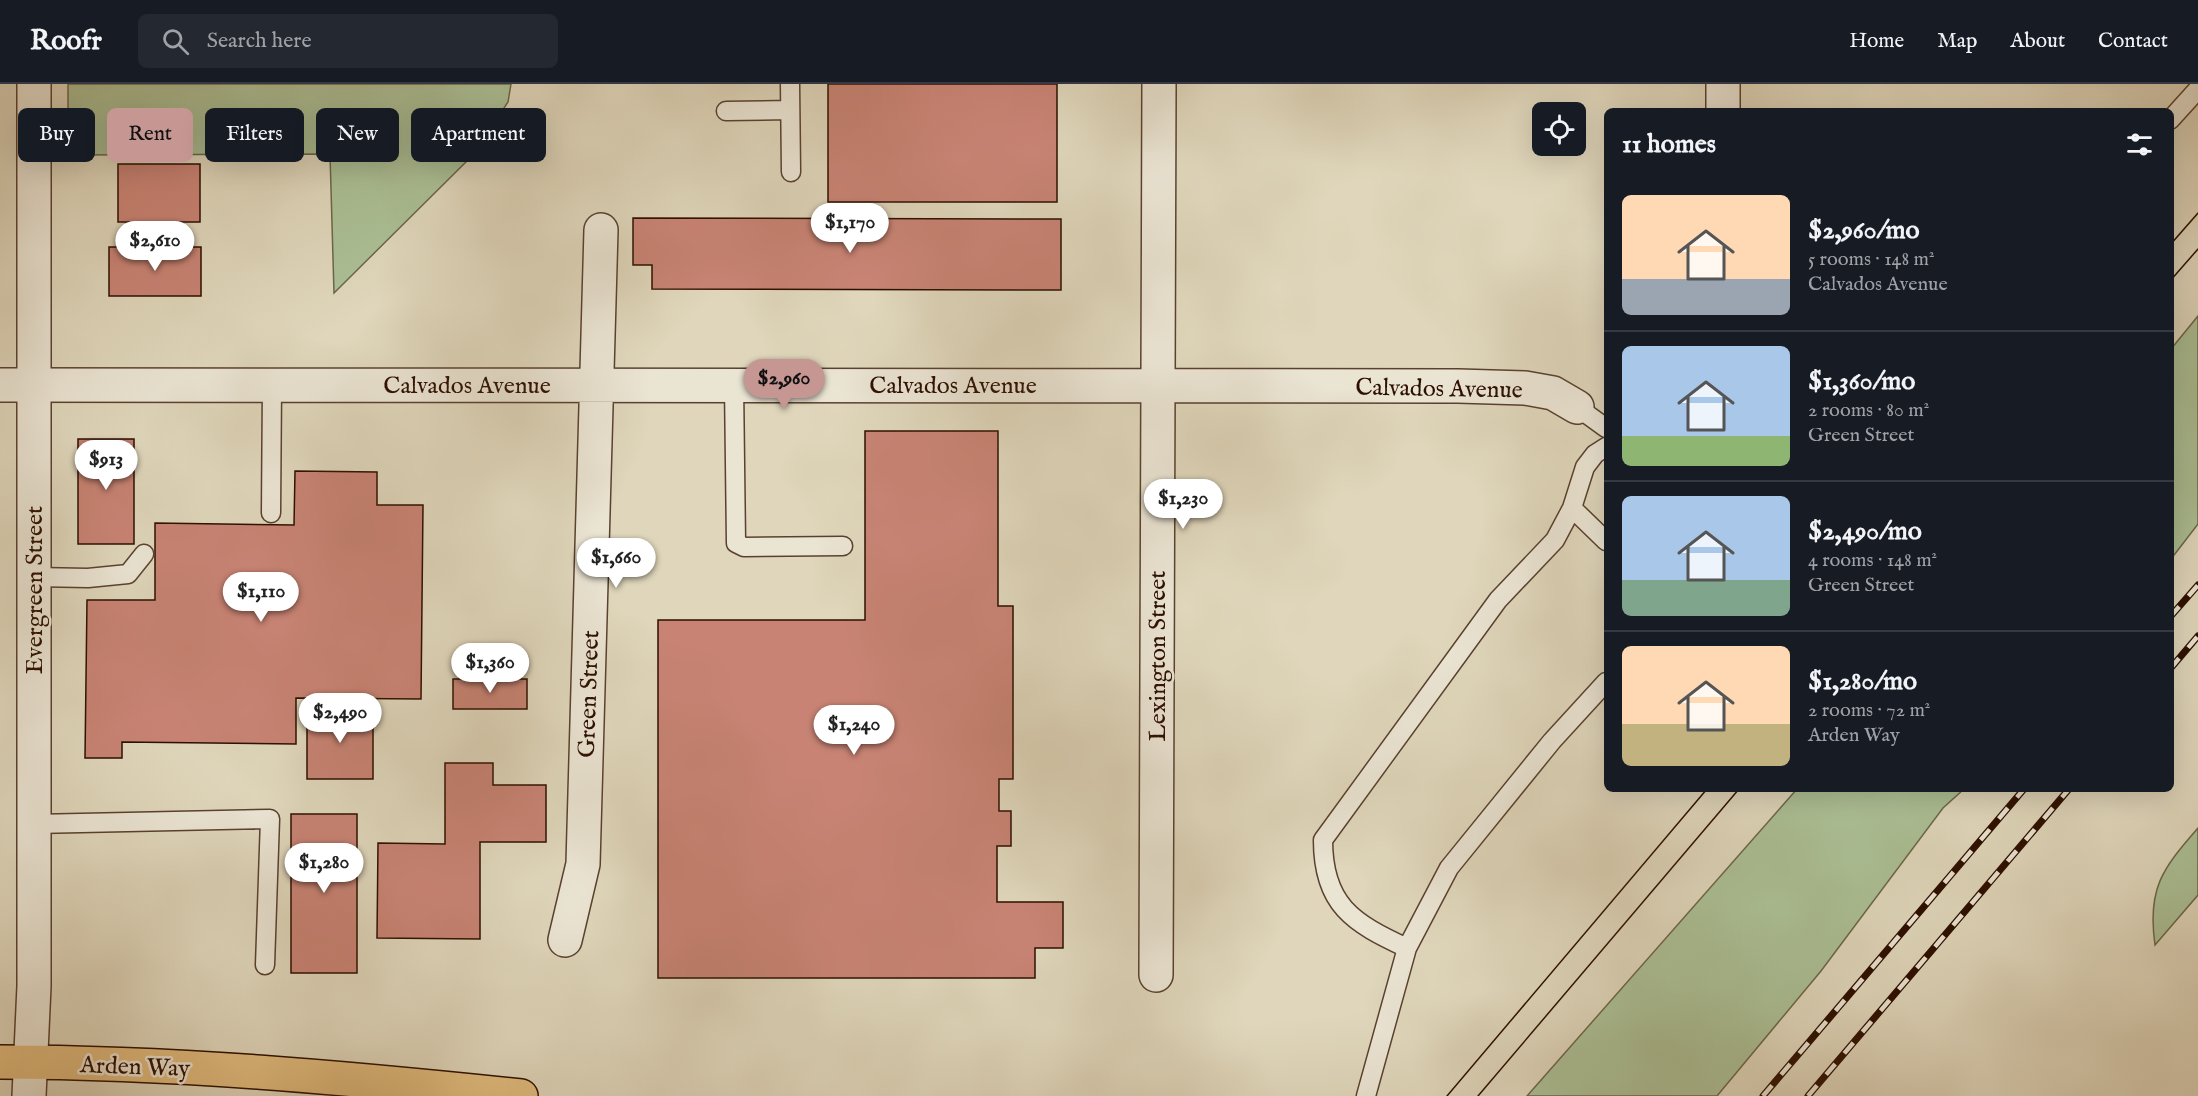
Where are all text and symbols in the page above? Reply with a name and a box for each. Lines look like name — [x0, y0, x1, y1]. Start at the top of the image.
search box — [138, 14, 558, 68]
text: Roofr — [30, 24, 102, 59]
icon: search — [159, 25, 192, 58]
text: Search here — [207, 27, 312, 55]
text: Home — [1849, 28, 1904, 55]
text: Map — [1937, 28, 1977, 55]
text: About — [2010, 28, 2065, 55]
text: Contact — [2098, 28, 2168, 55]
map controls — [1532, 102, 1586, 156]
button: locate — [1532, 102, 1586, 156]
chip: Buy — [18, 108, 95, 162]
chip: Rent — [107, 108, 193, 162]
chip: Filters — [205, 108, 304, 162]
chip: New — [316, 108, 399, 162]
chip: Apartment — [411, 108, 546, 162]
text: 11 homes — [1622, 128, 1716, 161]
icon: filters — [2123, 128, 2156, 161]
pin: $1,170 — [801, 203, 899, 254]
text: $1,170 — [825, 210, 875, 235]
text: $2,960/mo — [1808, 214, 1919, 247]
icon: home — [1670, 219, 1742, 291]
pin: $2,610 — [106, 221, 204, 272]
text: $2,610 — [129, 228, 181, 253]
text: 5 rooms · 148 m² — [1808, 247, 1935, 272]
text: Calvados Avenue — [1808, 272, 1948, 297]
pin: $2,960 — [735, 359, 833, 410]
text: $1,360/mo — [1808, 365, 1915, 398]
text: $2,960 — [758, 366, 810, 391]
icon: home — [1670, 370, 1742, 442]
street label: Calvados Avenue — [383, 371, 551, 402]
street label: Calvados Avenue — [869, 371, 1037, 402]
street label: Calvados Avenue — [1355, 373, 1523, 406]
text: 2 rooms · 80 m² — [1808, 398, 1929, 423]
text: Green Street — [1808, 423, 1914, 448]
pin: $913 — [70, 440, 142, 491]
text: $913 — [89, 447, 123, 472]
pin: $1,230 — [1134, 479, 1232, 530]
text: $1,230 — [1158, 486, 1208, 511]
street label: Evergreen Street — [20, 506, 51, 674]
text: $2,490/mo — [1808, 515, 1922, 548]
icon: home — [1670, 520, 1742, 592]
pin: $1,660 — [567, 538, 665, 589]
text: $1,660 — [591, 545, 641, 570]
text: 4 rooms · 148 m² — [1808, 548, 1937, 573]
street label: Lexington Street — [1143, 571, 1174, 741]
pin: $1,110 — [212, 572, 310, 623]
text: Green Street — [1808, 573, 1914, 598]
text: $1,110 — [237, 579, 285, 604]
street label: Green Street — [572, 630, 607, 758]
pin: $1,360 — [441, 643, 539, 694]
text: $1,360 — [465, 650, 515, 675]
text: $1,280/mo — [1808, 665, 1917, 698]
icon: home — [1670, 670, 1742, 742]
pin: $2,490 — [291, 693, 389, 744]
text: 2 rooms · 72 m² — [1808, 698, 1930, 723]
text: $2,490 — [313, 700, 367, 725]
pin: $1,240 — [805, 705, 903, 756]
text: $1,240 — [828, 712, 880, 737]
text: Arden Way — [1808, 723, 1900, 748]
pin: $1,280 — [275, 843, 373, 894]
text: $1,280 — [299, 850, 349, 875]
street label: Arden Way — [78, 1050, 191, 1085]

